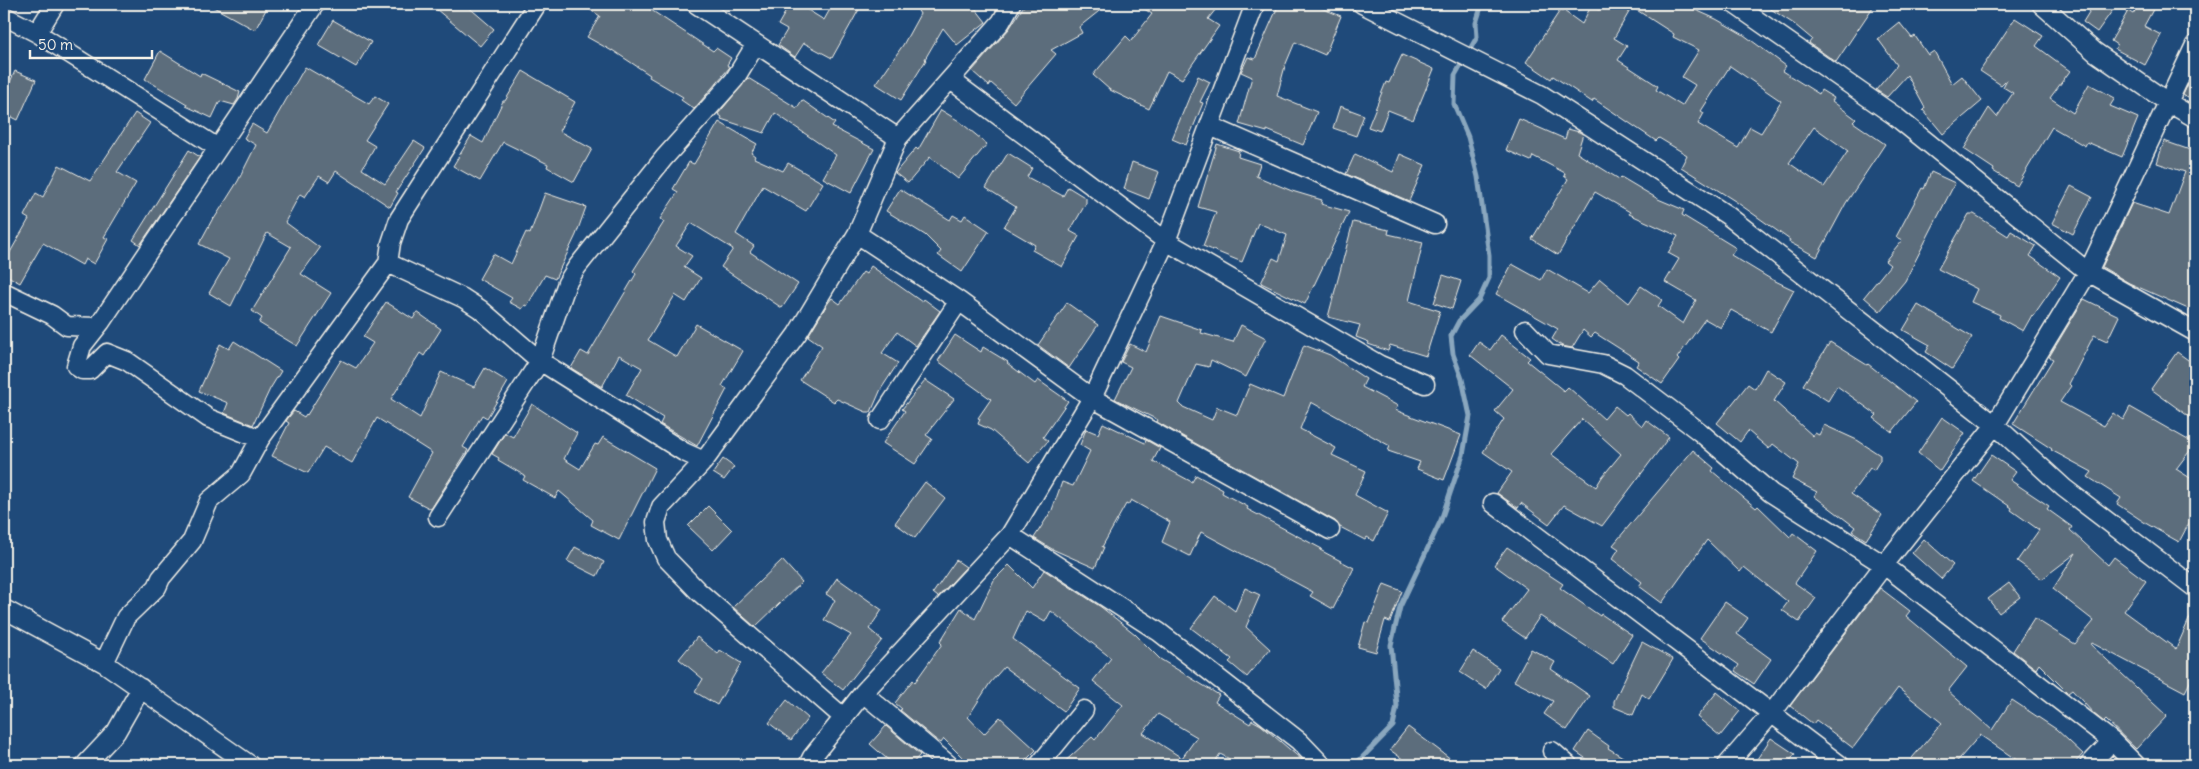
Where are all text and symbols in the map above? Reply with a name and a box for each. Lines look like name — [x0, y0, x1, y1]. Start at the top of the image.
scale bar — [30, 28, 152, 60]
text: 50 m — [38, 35, 73, 54]

